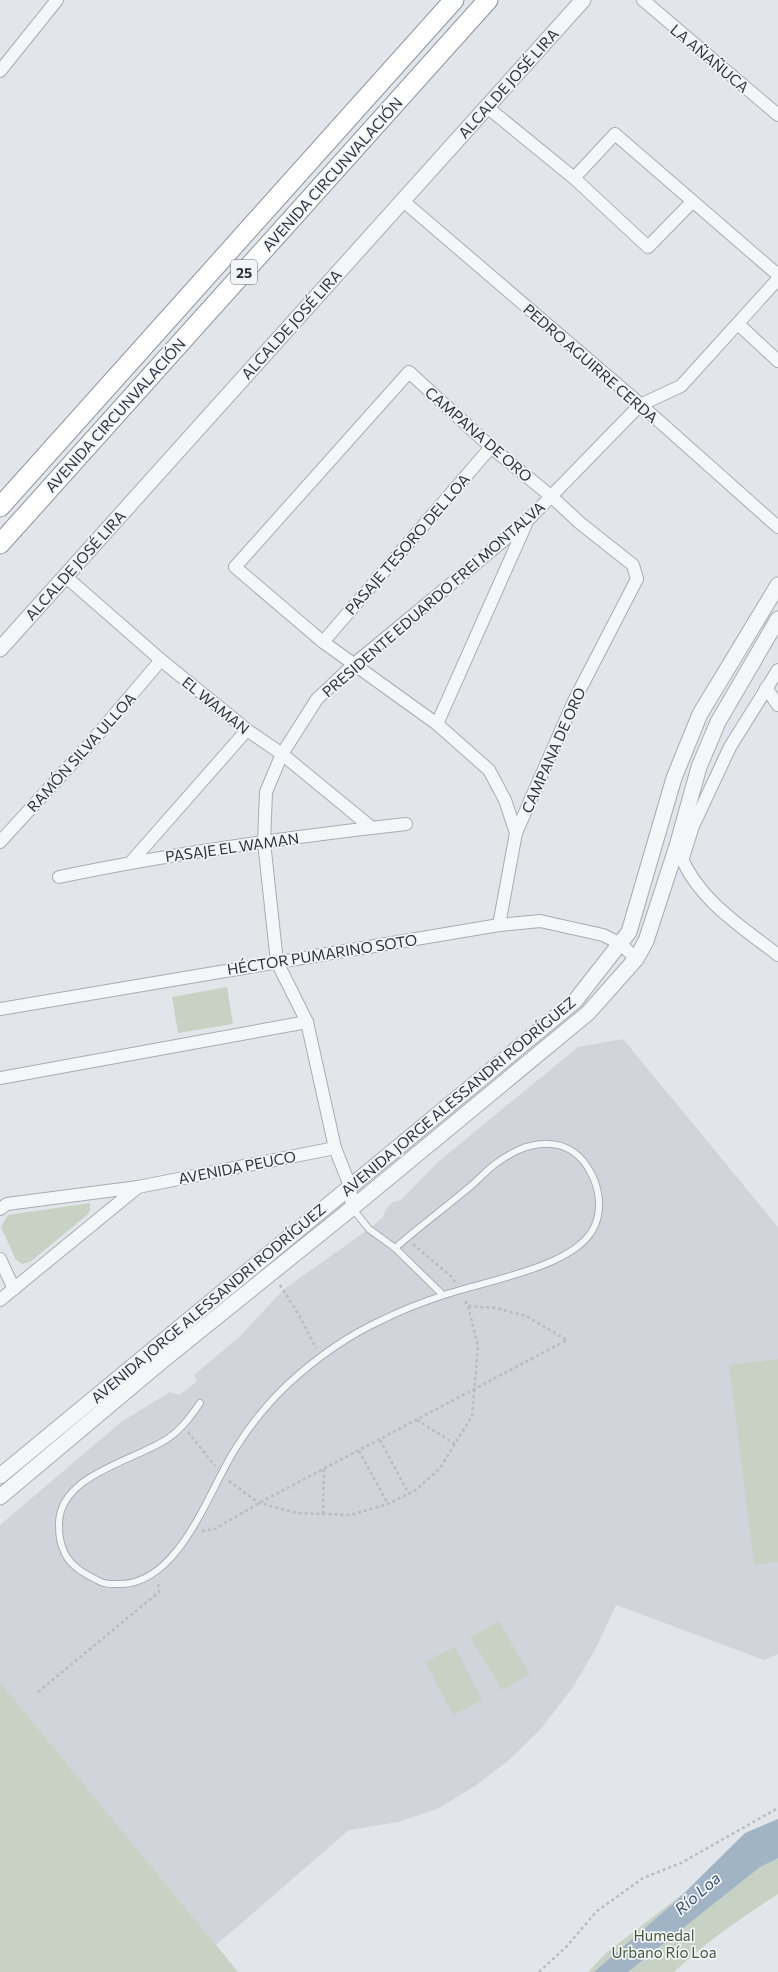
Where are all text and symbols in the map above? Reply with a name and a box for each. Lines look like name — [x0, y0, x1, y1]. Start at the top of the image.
street label: LA AÑAÑUCA — [667, 20, 753, 96]
street label: ALCALDE JOSÉ LIRA — [453, 24, 562, 141]
street label: AVENIDA CIRCUNVALACIÓN — [257, 93, 406, 255]
road number: 25 — [231, 260, 257, 284]
street label: ALCALDE JOSÉ LIRA — [236, 265, 345, 382]
street label: PEDRO AGUIRRE CERDA — [520, 300, 662, 426]
street label: AVENIDA CIRCUNVALACIÓN — [40, 334, 189, 496]
street label: CAMPANA DE ORO — [422, 383, 536, 485]
street label: PASAJE TESORO DEL LOA — [341, 470, 473, 618]
street label: PRESIDENTE EDUARDO FREI MONTALVA — [318, 497, 548, 701]
street label: ALCALDE JOSÉ LIRA — [20, 506, 129, 623]
street label: EL WAMAN — [179, 673, 253, 737]
street label: CAMPANA DE ORO — [517, 684, 589, 816]
street label: RAMÓN SILVA ULLOA — [22, 688, 139, 815]
street label: PASAJE EL WAMAN — [164, 829, 300, 865]
street label: HÉCTOR PUMARINO SOTO — [225, 929, 418, 978]
street label: AVENIDA JORGE ALESSANDRI RODRÍGUEZ — [336, 992, 579, 1199]
street label: AVENIDA PEUCO — [177, 1147, 297, 1187]
street label: AVENIDA JORGE ALESSANDRI RODRÍGUEZ — [86, 1199, 329, 1406]
water label: Río Loa — [670, 1868, 724, 1918]
park label: Humedal Urbano Río Loa — [611, 1926, 717, 1961]

